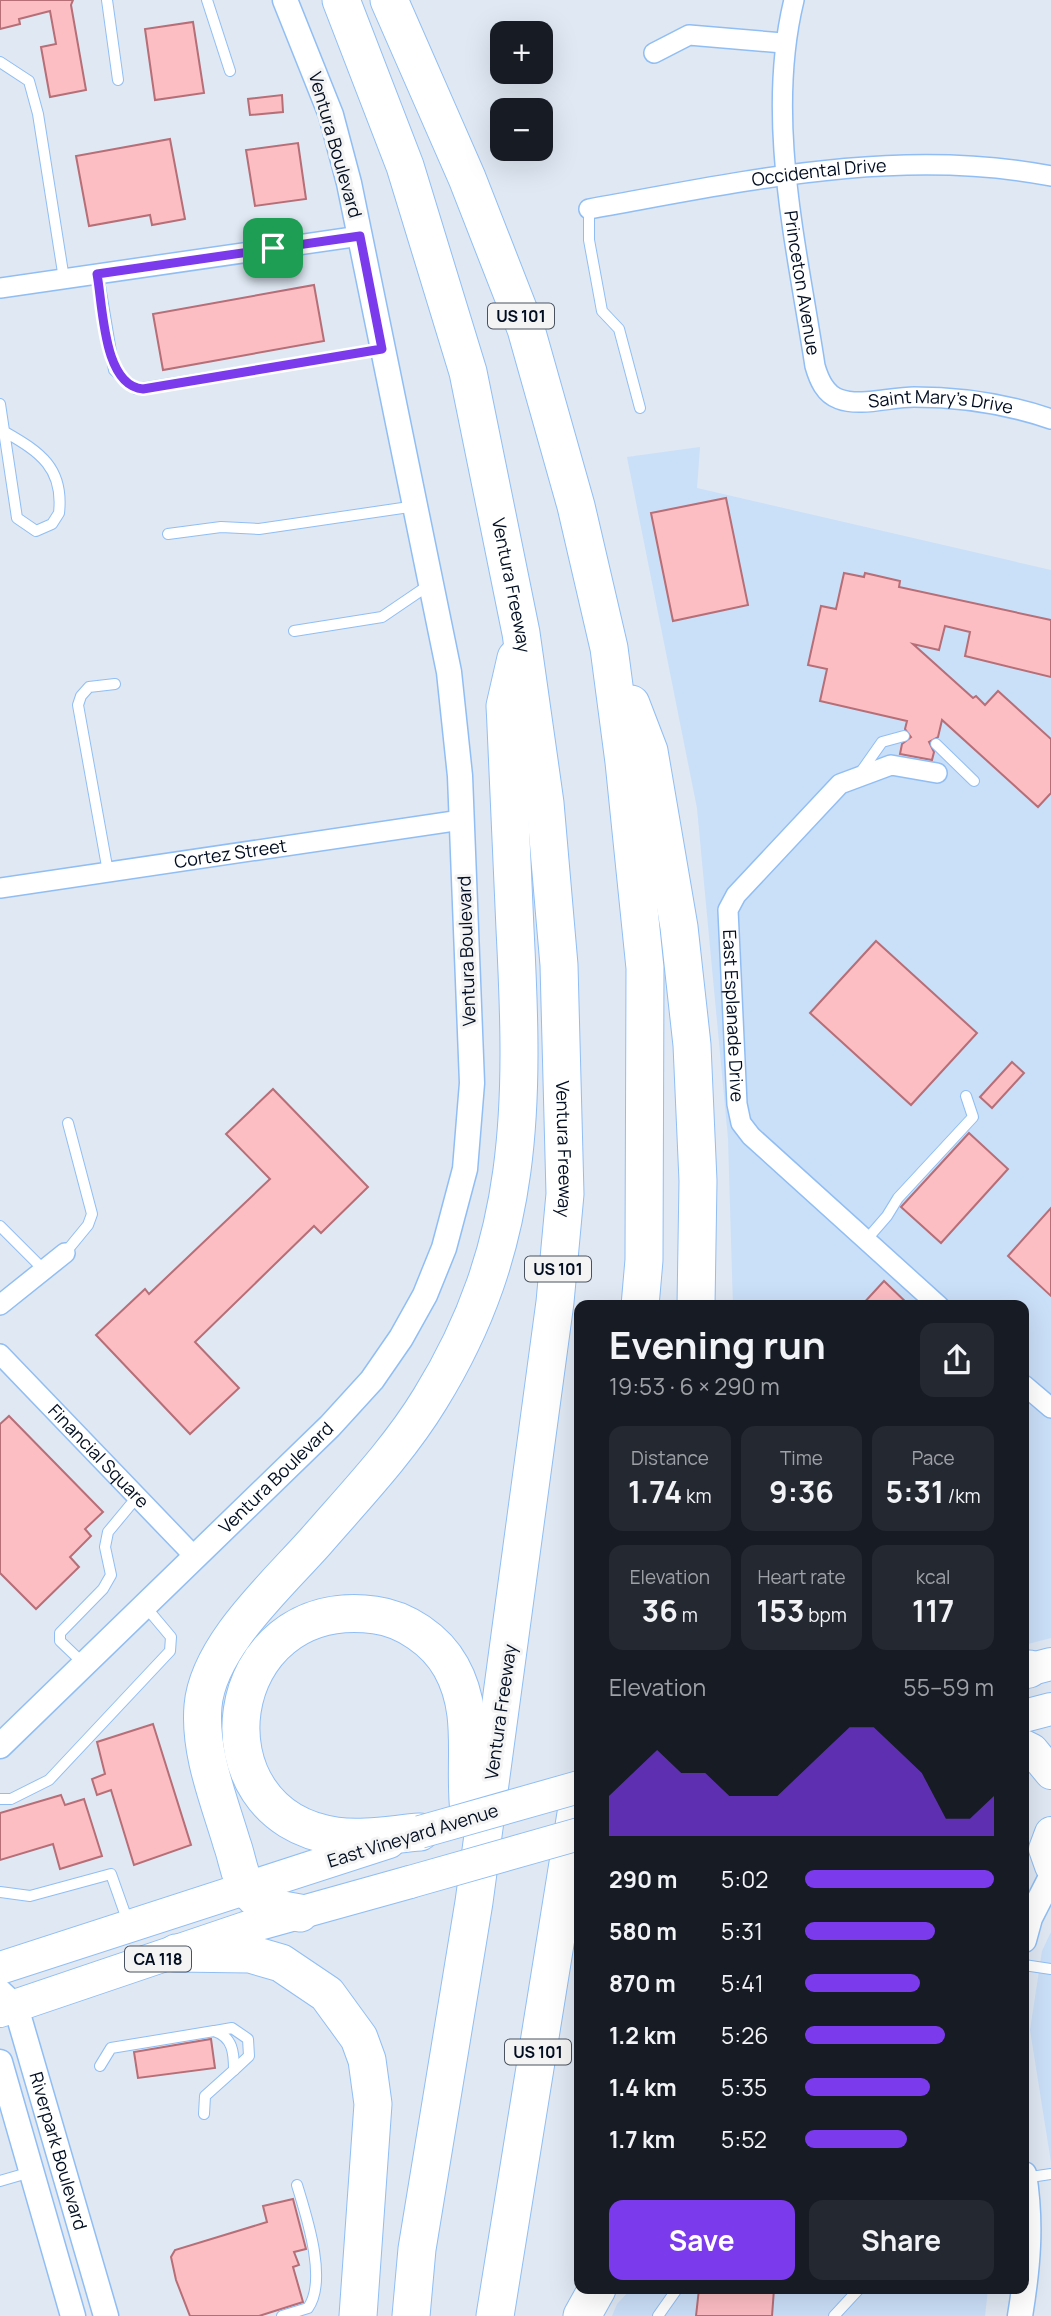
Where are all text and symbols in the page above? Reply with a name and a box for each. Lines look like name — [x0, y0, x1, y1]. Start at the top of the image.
map controls — [490, 21, 553, 161]
button: + — [490, 21, 553, 84]
street label: Ventura Boulevard — [304, 69, 368, 220]
button: − — [490, 98, 553, 161]
street label: Occidental Drive — [750, 153, 887, 191]
street label: Princeton Avenue — [779, 209, 826, 357]
pin — [243, 218, 303, 278]
icon: arrive — [254, 229, 292, 267]
road number: US 101 — [488, 304, 554, 328]
street label: Saint Mary's Drive — [867, 384, 1016, 419]
street label: Ventura Freeway — [487, 516, 537, 655]
street label: Cortez Street — [172, 833, 288, 873]
street label: Ventura Boulevard — [451, 875, 481, 1027]
street label: East Esplanade Drive — [718, 929, 750, 1102]
street label: Ventura Freeway — [551, 1080, 578, 1219]
road number: US 101 — [525, 1256, 591, 1282]
text: Evening run — [609, 1318, 826, 1370]
button: share — [920, 1323, 994, 1397]
text: 19:53 · 6 × 290 m — [609, 1370, 780, 1402]
street label: Financial Square — [43, 1398, 155, 1513]
street label: Ventura Boulevard — [213, 1416, 338, 1538]
text: Distance — [631, 1445, 709, 1471]
text: Time — [780, 1445, 823, 1471]
text: Pace — [912, 1445, 955, 1471]
text: 1.74 — [628, 1471, 682, 1512]
text: 9:36 — [769, 1471, 834, 1512]
text: 5:31 — [886, 1471, 944, 1512]
text: km — [682, 1483, 712, 1509]
text: /km — [944, 1483, 981, 1509]
text: Elevation — [630, 1564, 710, 1590]
text: Heart rate — [757, 1564, 846, 1590]
text: kcal — [916, 1564, 951, 1590]
text: 36 — [642, 1590, 678, 1631]
text: 153 — [756, 1590, 804, 1631]
text: 117 — [912, 1590, 954, 1631]
text: m — [678, 1602, 698, 1628]
text: bpm — [804, 1602, 847, 1628]
street label: Ventura Freeway — [479, 1642, 521, 1781]
text: Elevation — [609, 1671, 706, 1703]
text: 55–59 m — [903, 1671, 994, 1703]
street label: East Vineyard Avenue — [324, 1798, 501, 1872]
text: 290 m — [609, 1863, 677, 1895]
text: 5:02 — [721, 1863, 768, 1895]
text: 580 m — [609, 1915, 677, 1947]
text: 5:31 — [721, 1915, 763, 1947]
road number: CA 118 — [125, 1946, 191, 1971]
text: 870 m — [609, 1967, 676, 1999]
text: 5:41 — [721, 1967, 764, 1999]
text: 1.2 km — [609, 2019, 676, 2051]
text: 5:26 — [721, 2019, 769, 2051]
road number: US 101 — [505, 2040, 571, 2064]
street label: Riverpark Boulevard — [25, 2069, 93, 2233]
text: 1.4 km — [609, 2071, 677, 2103]
text: 5:35 — [721, 2071, 767, 2103]
text: 1.7 km — [609, 2123, 675, 2155]
text: 5:52 — [721, 2123, 767, 2155]
button: Save — [609, 2200, 795, 2280]
button: Share — [809, 2200, 994, 2280]

